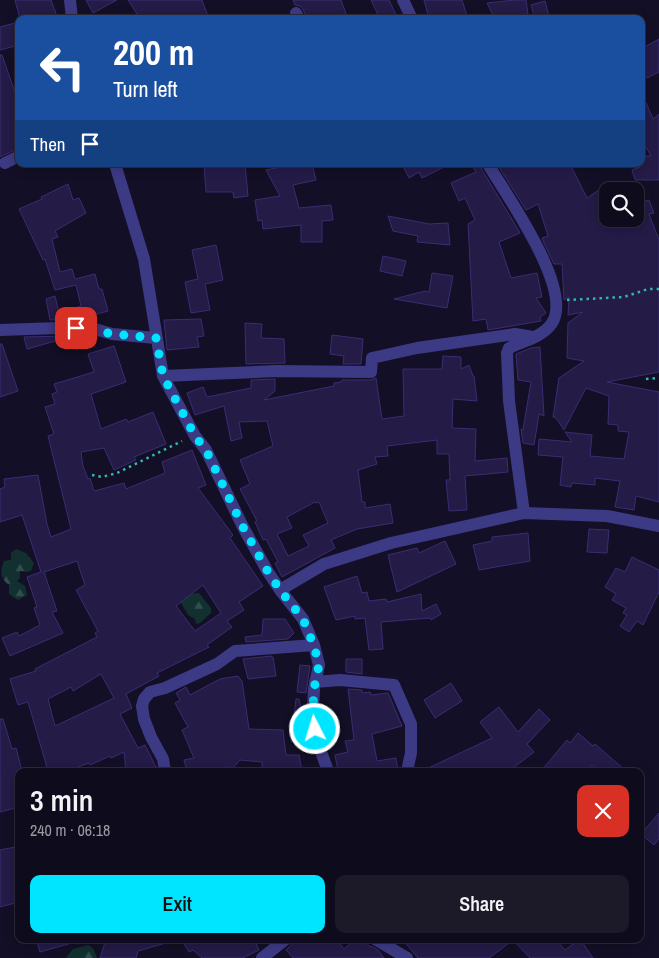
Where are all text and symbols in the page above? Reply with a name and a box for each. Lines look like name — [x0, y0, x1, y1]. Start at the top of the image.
text: 200 m — [113, 29, 194, 76]
icon: left — [30, 35, 95, 100]
text: Turn left — [113, 74, 178, 104]
icon: arrive — [76, 130, 104, 158]
text: Then — [30, 131, 66, 157]
map controls — [599, 182, 644, 227]
button: search — [599, 182, 644, 227]
pin — [55, 307, 97, 349]
icon: arrive — [62, 314, 90, 342]
position arrow — [288, 702, 340, 754]
text: 3 min — [30, 780, 93, 820]
button: close — [577, 785, 629, 837]
text: 240 m · 06:18 — [30, 819, 110, 841]
button: Exit — [30, 875, 325, 933]
button: Share — [335, 875, 629, 933]

